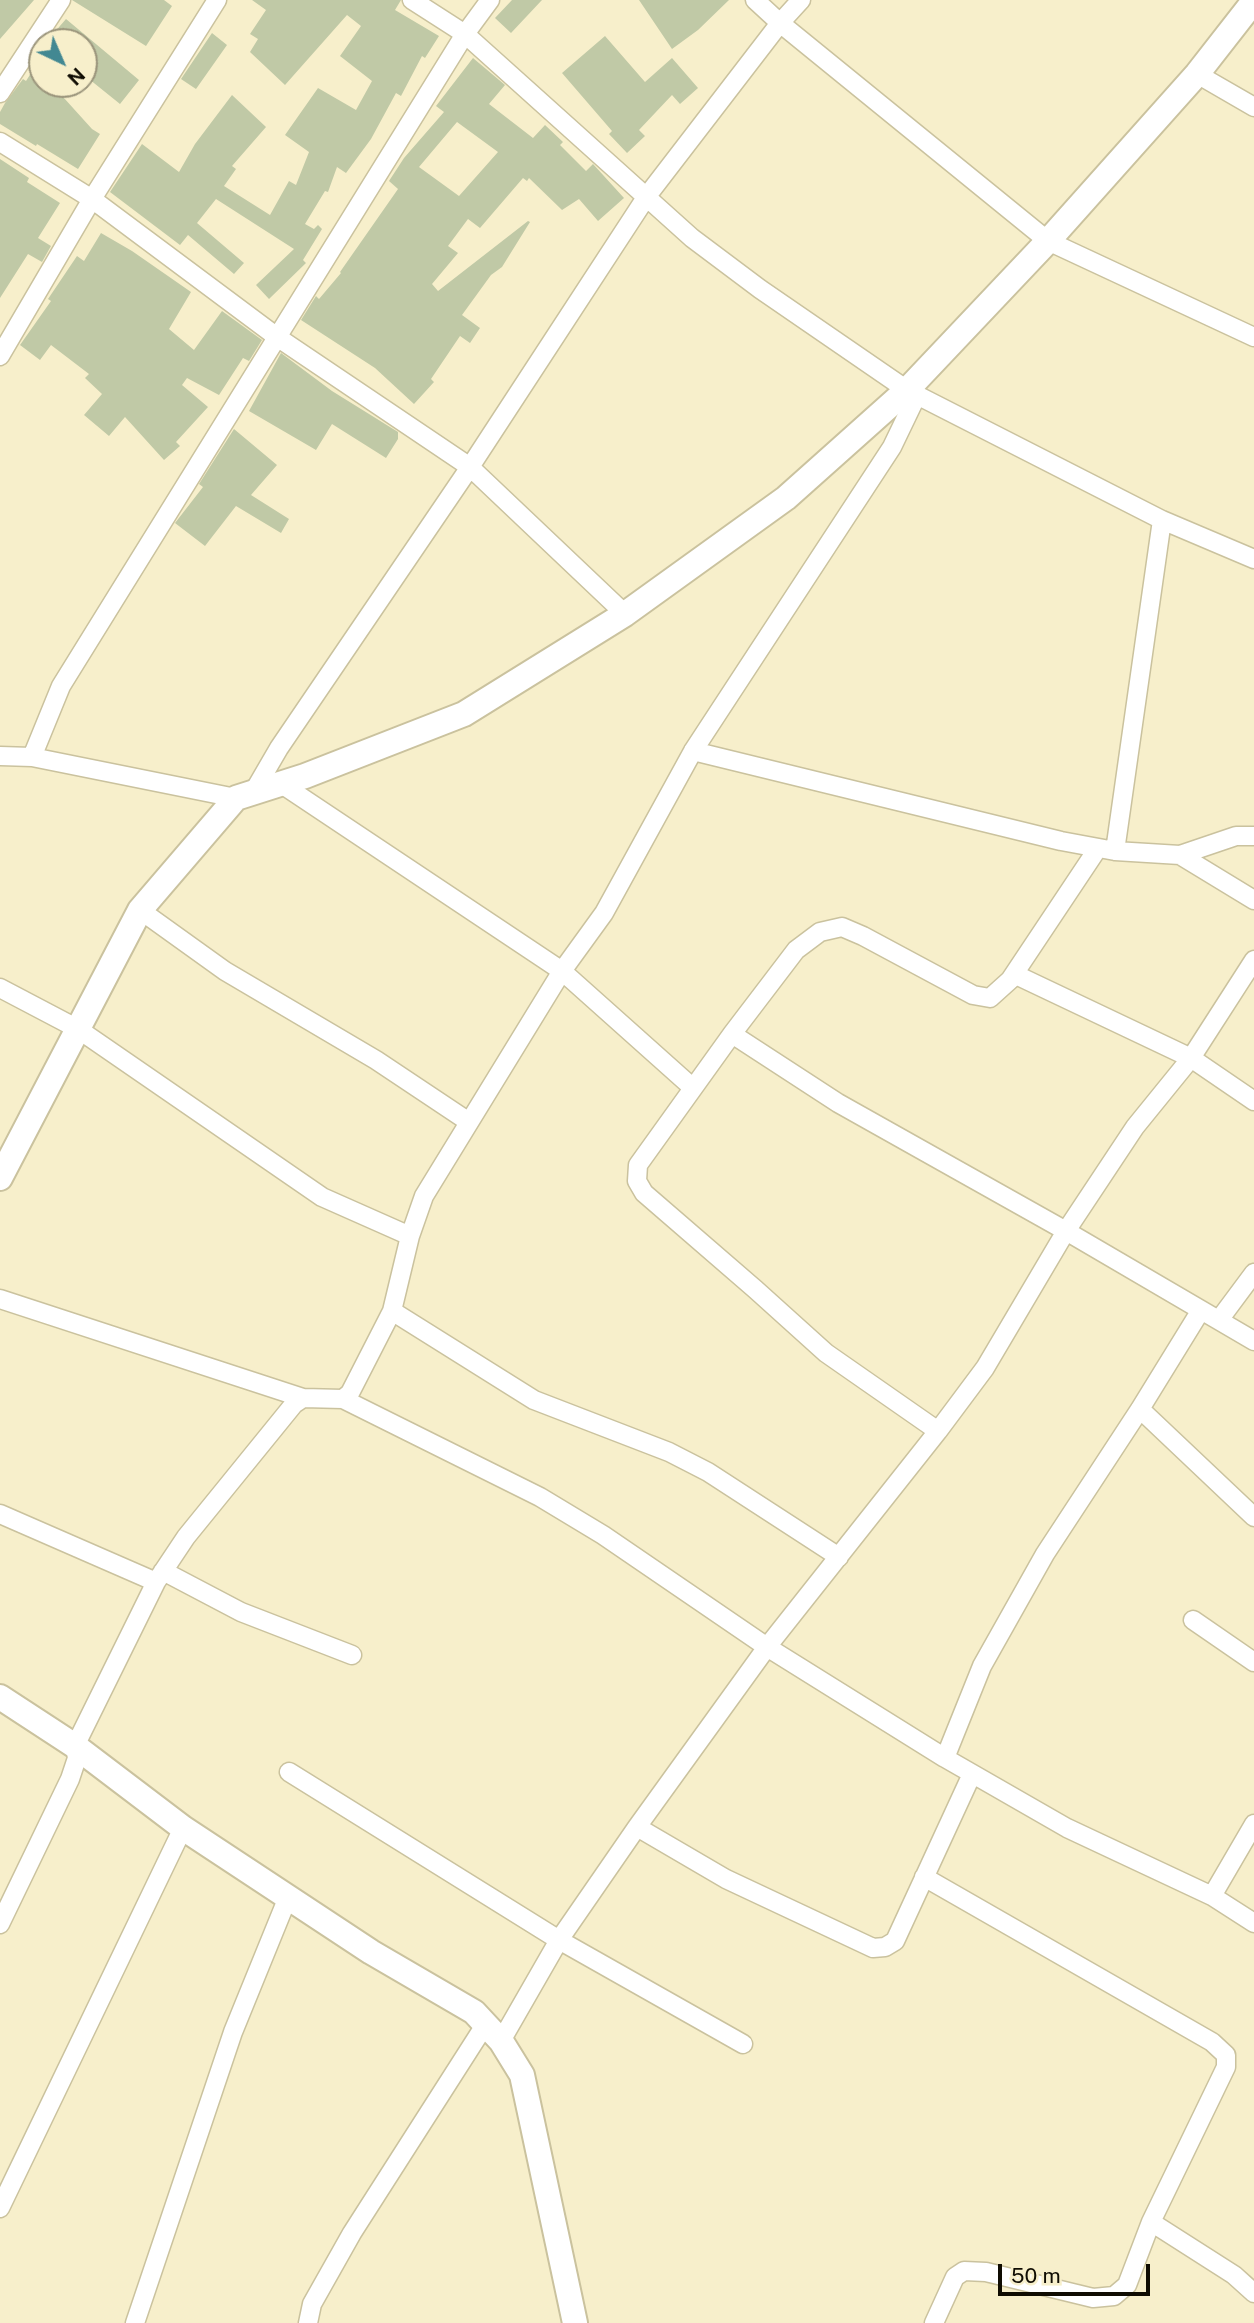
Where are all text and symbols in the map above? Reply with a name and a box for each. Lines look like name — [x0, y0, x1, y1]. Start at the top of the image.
north arrow — [28, 28, 98, 98]
text: N — [63, 64, 89, 90]
scale bar — [1002, 2250, 1154, 2294]
text: 50 m — [1011, 2263, 1061, 2288]

